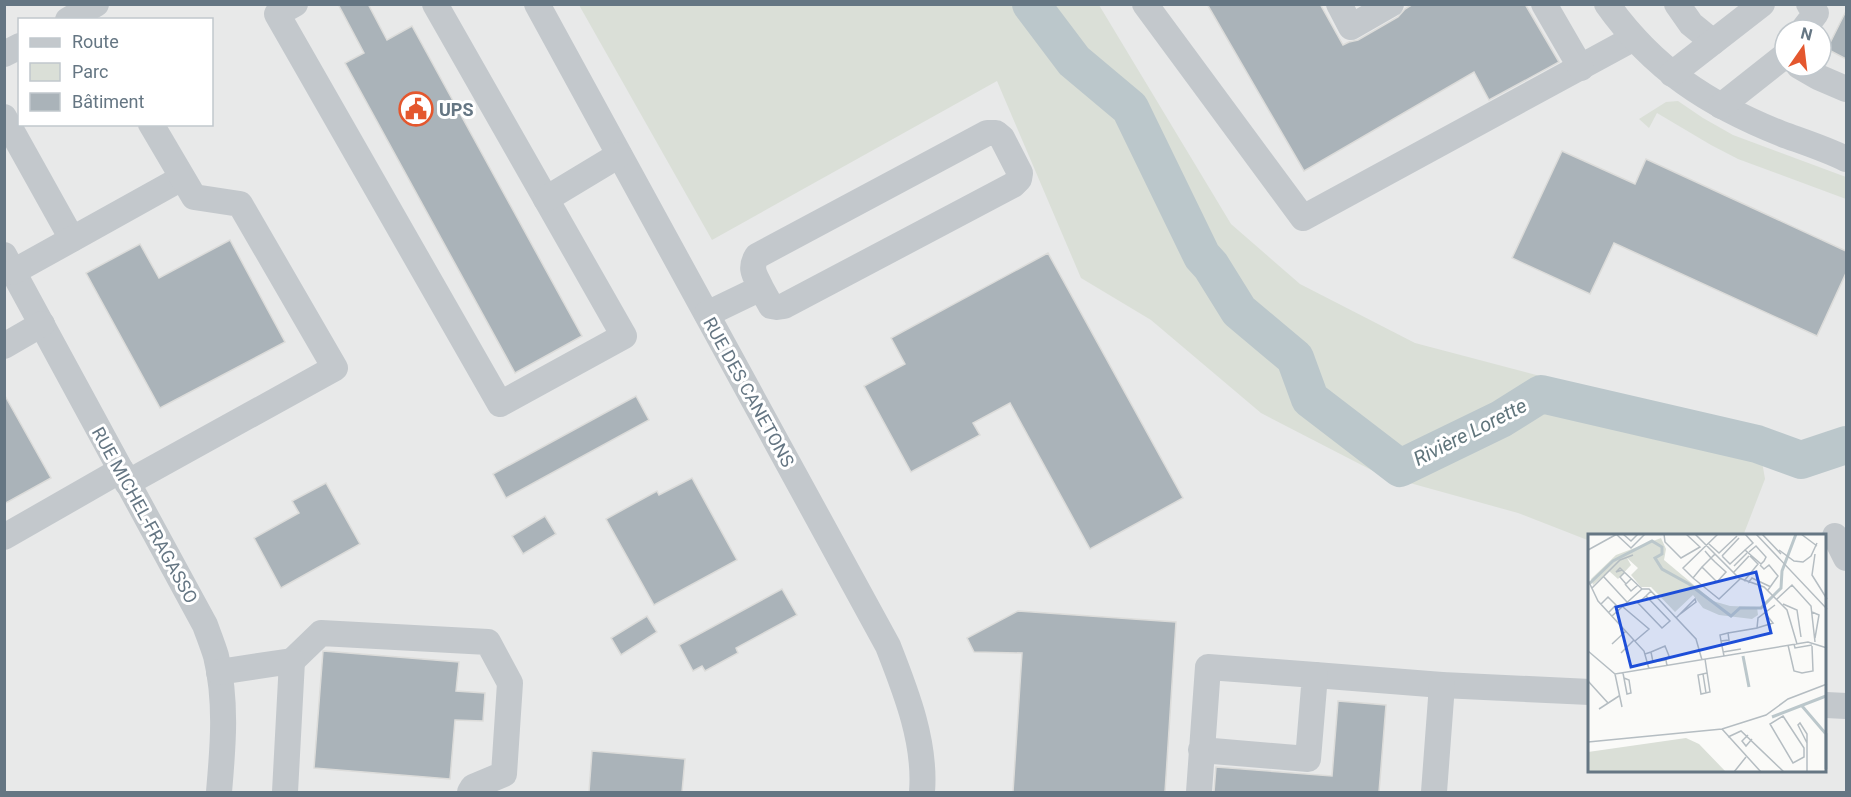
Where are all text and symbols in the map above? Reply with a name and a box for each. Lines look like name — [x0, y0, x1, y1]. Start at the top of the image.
legend — [18, 18, 213, 126]
north arrow — [1773, 18, 1833, 78]
text: N — [1799, 23, 1814, 45]
text: Route — [72, 31, 119, 52]
text: Parc — [72, 61, 108, 82]
text: Bâtiment — [72, 91, 145, 112]
public building icon: UPS — [398, 91, 434, 127]
place label: UPS — [439, 99, 474, 120]
street label: RUE DES CANETONS — [699, 314, 799, 471]
water label: Rivière Lorette — [1409, 393, 1531, 471]
street label: RUE MICHEL-FRAGASSO — [88, 423, 202, 607]
inset map — [1588, 534, 1827, 773]

